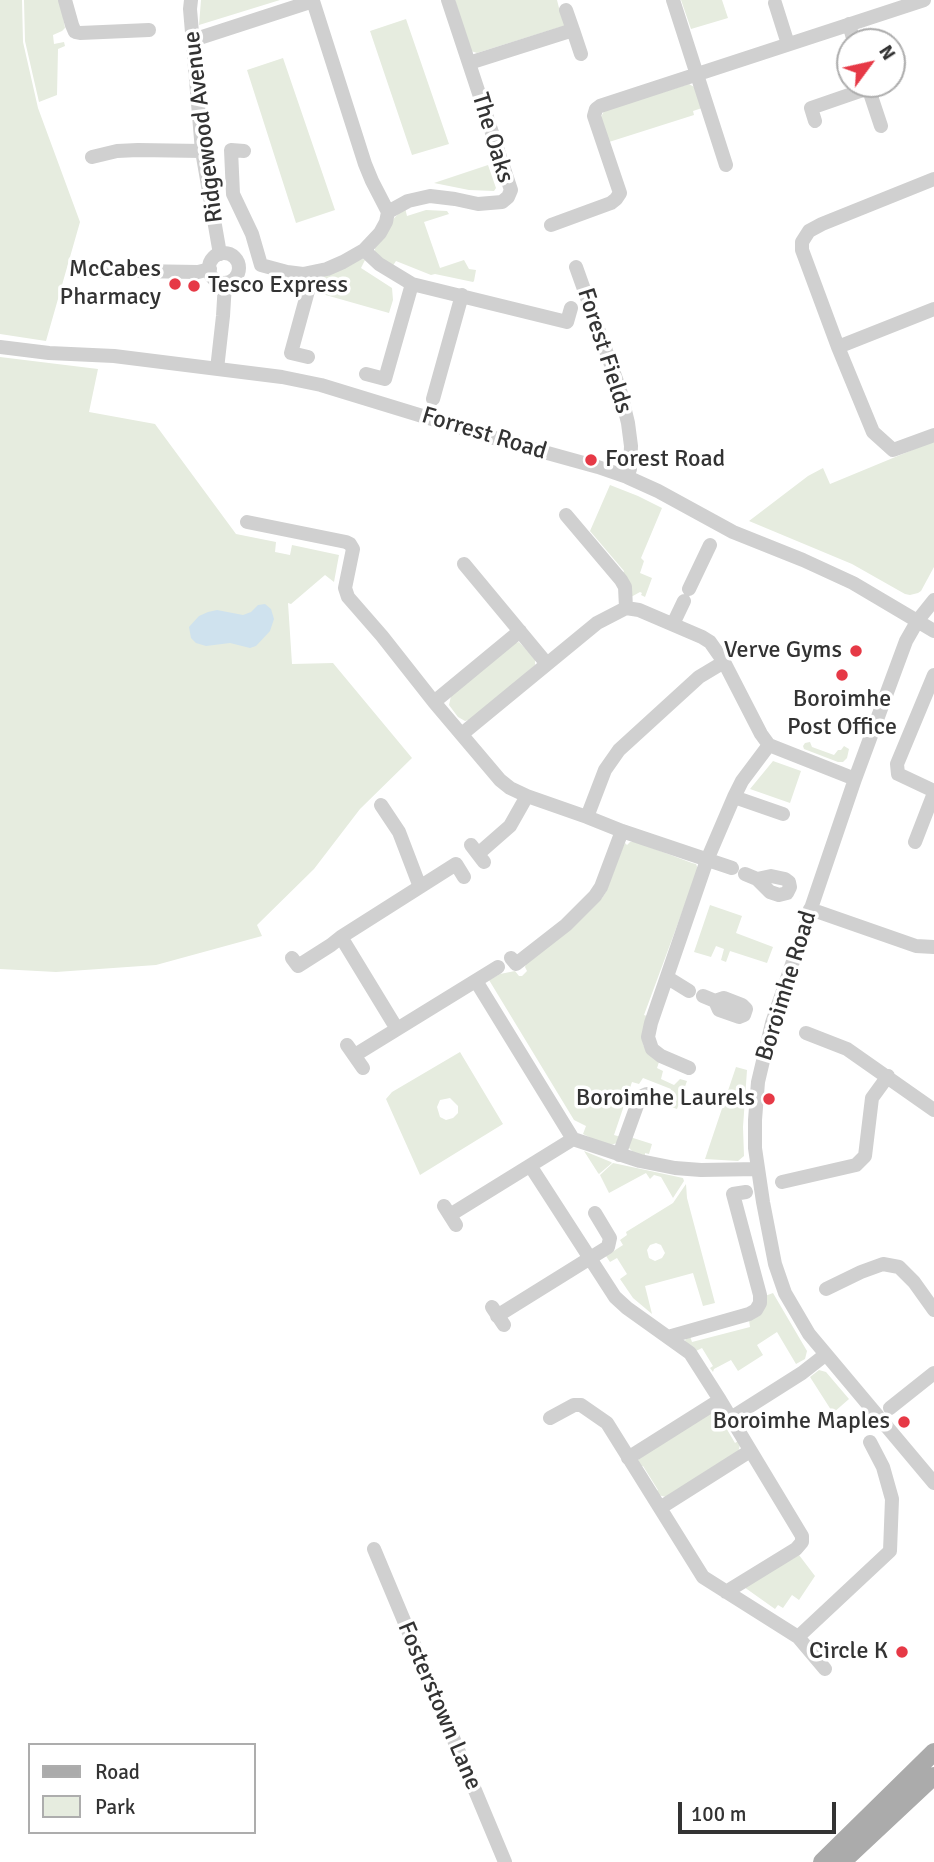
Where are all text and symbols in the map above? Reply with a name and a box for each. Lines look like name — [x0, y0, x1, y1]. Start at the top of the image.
north arrow — [836, 28, 906, 98]
street label: Ridgewood Avenue — [178, 29, 230, 225]
text: N — [873, 41, 901, 65]
street label: The Oaks — [465, 90, 519, 186]
place label: McCabes Pharmacy — [60, 256, 161, 312]
place label: Tesco Express — [208, 272, 348, 300]
marker: McCabes Pharmacy — [167, 276, 183, 292]
marker: Tesco Express — [186, 278, 202, 294]
street label: Forest Fields — [570, 285, 638, 417]
street label: Forrest Road — [418, 401, 550, 467]
place label: Forest Road — [605, 446, 725, 474]
marker: Forest Road — [583, 452, 599, 468]
place label: Verve Gyms — [724, 637, 842, 665]
marker: Verve Gyms — [848, 643, 864, 659]
marker: Boroimhe Post Office — [834, 667, 850, 683]
place label: Boroimhe Post Office — [787, 686, 897, 742]
street label: Boroimhe Road — [751, 908, 823, 1064]
place label: Boroimhe Laurels — [576, 1085, 755, 1113]
marker: Boroimhe Laurels — [761, 1091, 777, 1107]
place label: Boroimhe Maples — [713, 1408, 890, 1436]
marker: Boroimhe Maples — [896, 1414, 912, 1430]
street label: Fosterstown Lane — [391, 1618, 487, 1794]
place label: Circle K — [809, 1638, 888, 1666]
marker: Circle K — [894, 1644, 910, 1660]
legend — [28, 1743, 256, 1834]
text: Road — [95, 1759, 140, 1785]
scale bar — [682, 1788, 839, 1832]
text: Park — [95, 1794, 135, 1820]
text: 100 m — [691, 1801, 746, 1827]

